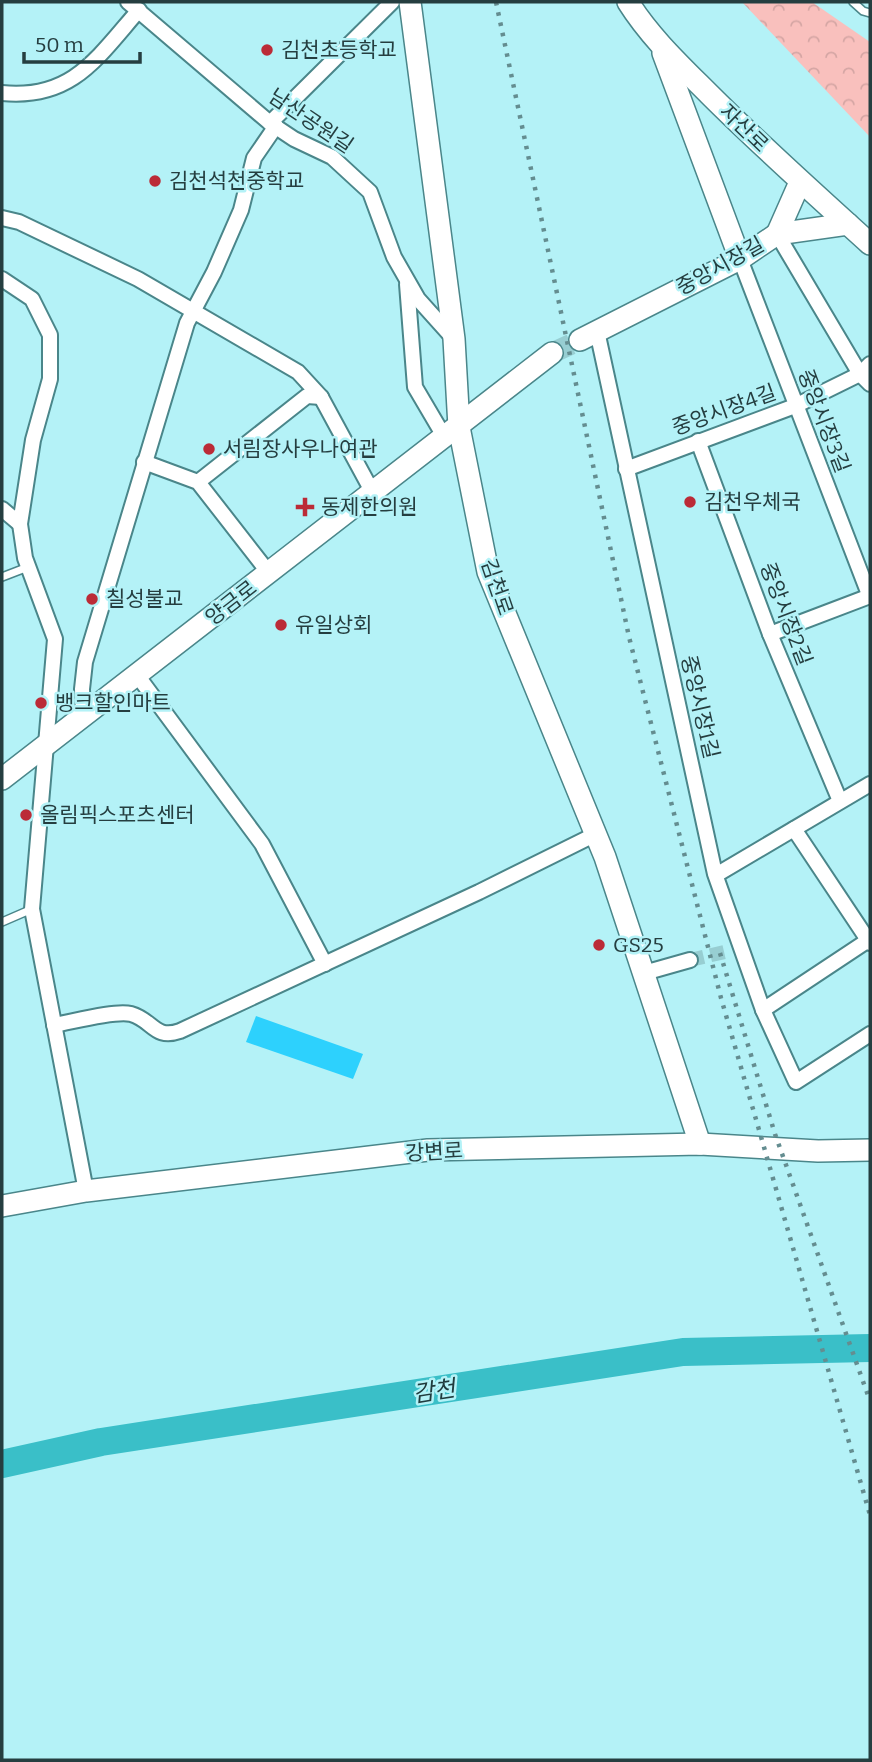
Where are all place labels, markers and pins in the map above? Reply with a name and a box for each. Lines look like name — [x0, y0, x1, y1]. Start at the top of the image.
place label: 김천초등학교 — [281, 37, 397, 63]
marker: 김천초등학교 — [259, 42, 275, 58]
place label: 김천석천중학교 — [169, 168, 304, 194]
marker: 김천석천중학교 — [147, 173, 163, 189]
place label: 서림장사우나여관 — [223, 436, 378, 462]
marker: 서림장사우나여관 — [201, 441, 217, 457]
place label: 김천우체국 — [704, 489, 801, 515]
place label: 동제한의원 — [321, 494, 418, 520]
marker: 김천우체국 — [682, 494, 698, 510]
marker: 동제한의원 — [295, 497, 315, 517]
place label: 칠성불교 — [106, 586, 183, 612]
marker: 칠성불교 — [84, 591, 100, 607]
place label: 유일상회 — [295, 612, 372, 638]
marker: 유일상회 — [273, 617, 289, 633]
place label: 뱅크할인마트 — [55, 690, 171, 716]
marker: 뱅크할인마트 — [33, 695, 49, 711]
place label: 올림픽스포츠센터 — [40, 802, 195, 828]
marker: 올림픽스포츠센터 — [18, 807, 34, 823]
place label: GS25 — [613, 932, 664, 958]
marker: GS25 — [591, 937, 607, 953]

